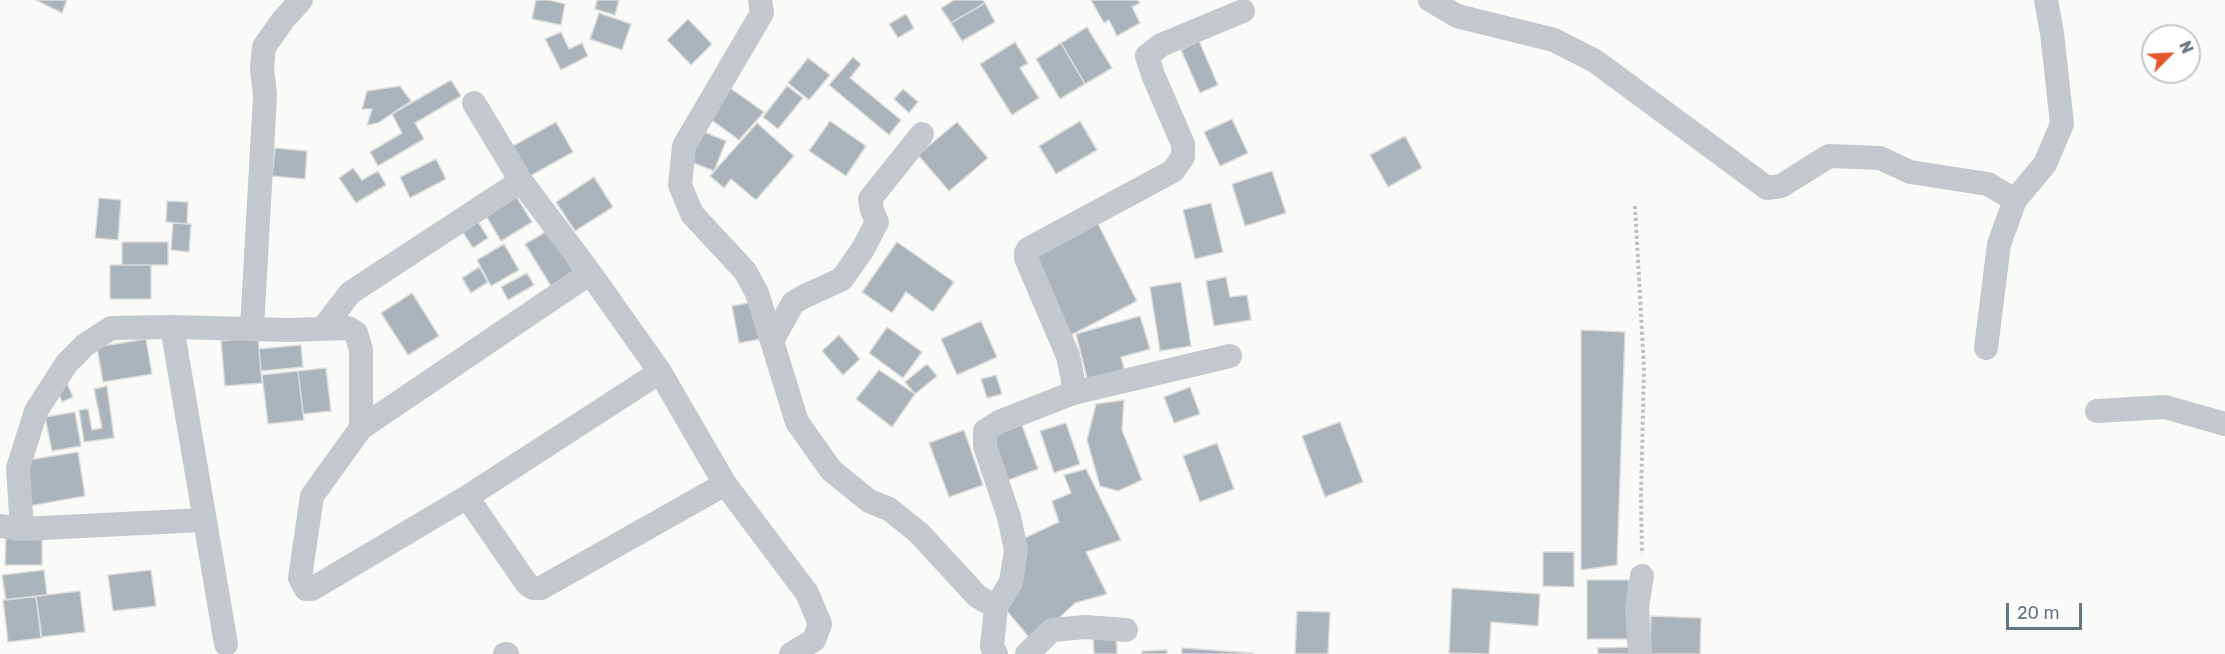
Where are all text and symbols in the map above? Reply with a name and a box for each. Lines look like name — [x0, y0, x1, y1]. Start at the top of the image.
north arrow — [2141, 24, 2201, 84]
text: N — [2175, 38, 2197, 56]
scale bar — [2009, 591, 2086, 629]
text: 20 m — [2017, 602, 2059, 624]

